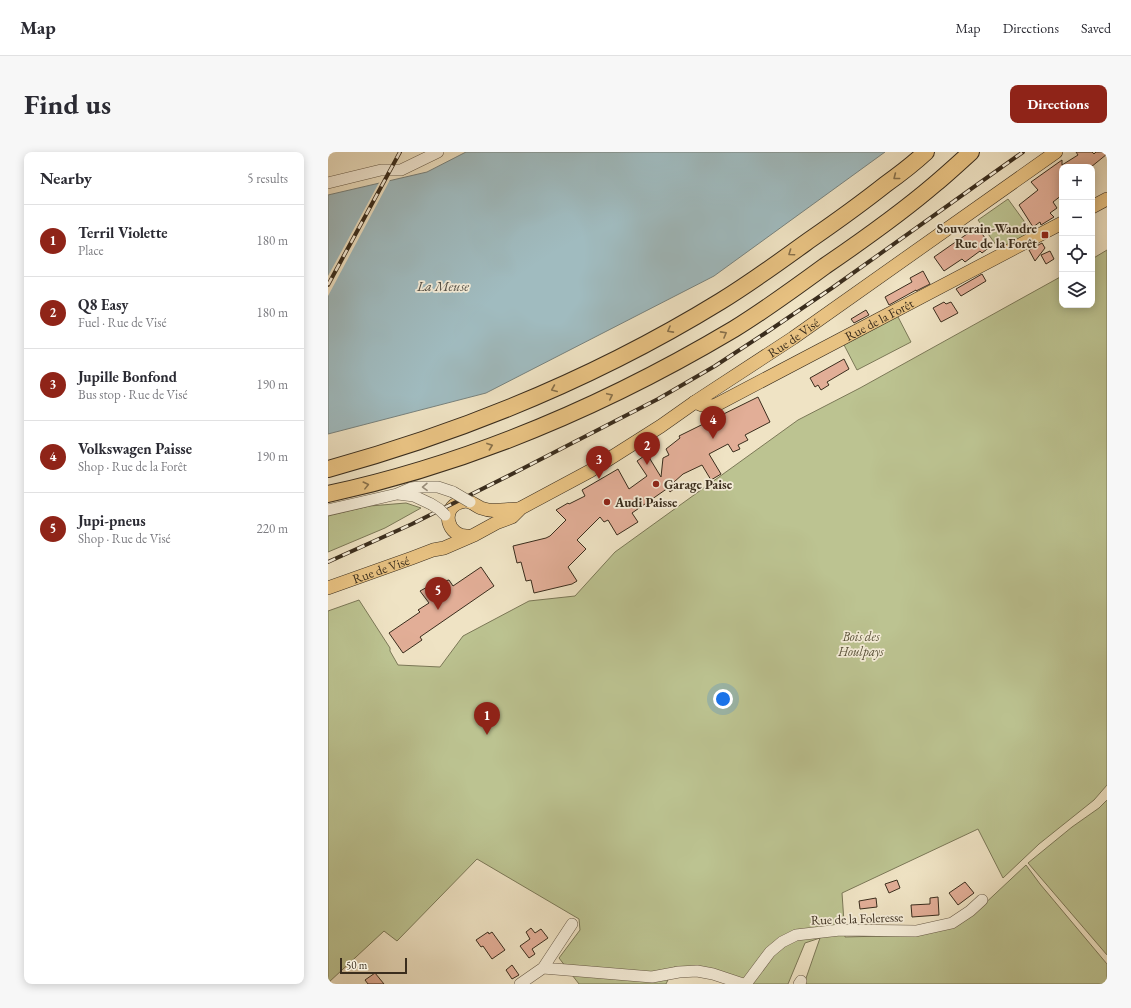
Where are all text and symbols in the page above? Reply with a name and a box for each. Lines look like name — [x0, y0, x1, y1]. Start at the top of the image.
text: Map — [20, 15, 56, 40]
text: Map — [955, 19, 981, 37]
text: Directions — [1003, 19, 1059, 37]
text: Saved — [1081, 19, 1111, 37]
button: Directions — [1010, 85, 1107, 123]
text: Find us — [24, 86, 111, 122]
map controls — [1059, 164, 1095, 308]
button: + — [1059, 164, 1095, 200]
text: Nearby — [40, 167, 92, 189]
text: 5 results — [247, 170, 288, 187]
one-way arrow — [893, 172, 900, 179]
button: − — [1059, 200, 1095, 236]
place label: Souverain-Wandre Rue de la Forêt — [937, 220, 1038, 252]
text: Terril Violette — [78, 223, 168, 242]
marker: Souverain-Wandre Rue de la Forêt — [1040, 230, 1050, 240]
text: 1 — [50, 232, 56, 249]
text: 180 m — [257, 232, 288, 249]
button: locate — [1059, 236, 1095, 272]
text: Place — [78, 242, 104, 259]
one-way arrow — [788, 248, 795, 256]
button: layers — [1059, 272, 1095, 308]
water label: La Meuse — [416, 277, 469, 295]
text: Q8 Easy — [78, 295, 129, 314]
street label: Rue de la Forêt — [842, 295, 916, 345]
text: 2 — [50, 304, 56, 321]
text: 180 m — [257, 304, 288, 321]
text: Fuel · Rue de Visé — [78, 314, 166, 331]
street label: Rue de Visé — [764, 314, 823, 361]
one-way arrow — [666, 326, 674, 333]
one-way arrow — [720, 332, 727, 339]
text: Jupille Bonfond — [78, 367, 177, 386]
text: 3 — [50, 376, 56, 393]
text: 190 m — [257, 376, 288, 393]
one-way arrow — [550, 384, 558, 392]
text: Bus stop · Rue de Visé — [78, 386, 188, 403]
one-way arrow — [605, 393, 613, 401]
pin: 4 — [700, 406, 726, 439]
pin: 2 — [634, 432, 660, 465]
text: Volkswagen Paisse — [78, 439, 192, 458]
one-way arrow — [486, 443, 493, 451]
pin: 3 — [586, 446, 612, 479]
text: 4 — [50, 448, 56, 465]
text: 190 m — [257, 448, 288, 465]
text: Shop · Rue de la Forêt — [78, 458, 187, 475]
place label: Garage Paise — [664, 476, 733, 493]
marker: Garage Paise — [651, 479, 661, 489]
one-way arrow — [363, 481, 369, 489]
one-way arrow — [422, 483, 428, 491]
place label: Audi Paisse — [614, 494, 678, 511]
marker: Audi Paisse — [602, 497, 612, 507]
text: Jupi-pneus — [78, 511, 146, 530]
text: 5 — [50, 520, 56, 537]
text: 220 m — [257, 520, 288, 537]
text: Shop · Rue de Visé — [78, 530, 171, 547]
street label: Rue de Visé — [350, 552, 412, 588]
pin: 5 — [425, 577, 451, 610]
park label: Bois des Houlpays — [837, 628, 884, 660]
your location — [713, 689, 733, 709]
pin: 1 — [474, 702, 500, 735]
street label: Rue de la Foleresse — [810, 908, 904, 929]
scale bar — [340, 956, 407, 975]
text: 50 m — [346, 958, 367, 972]

